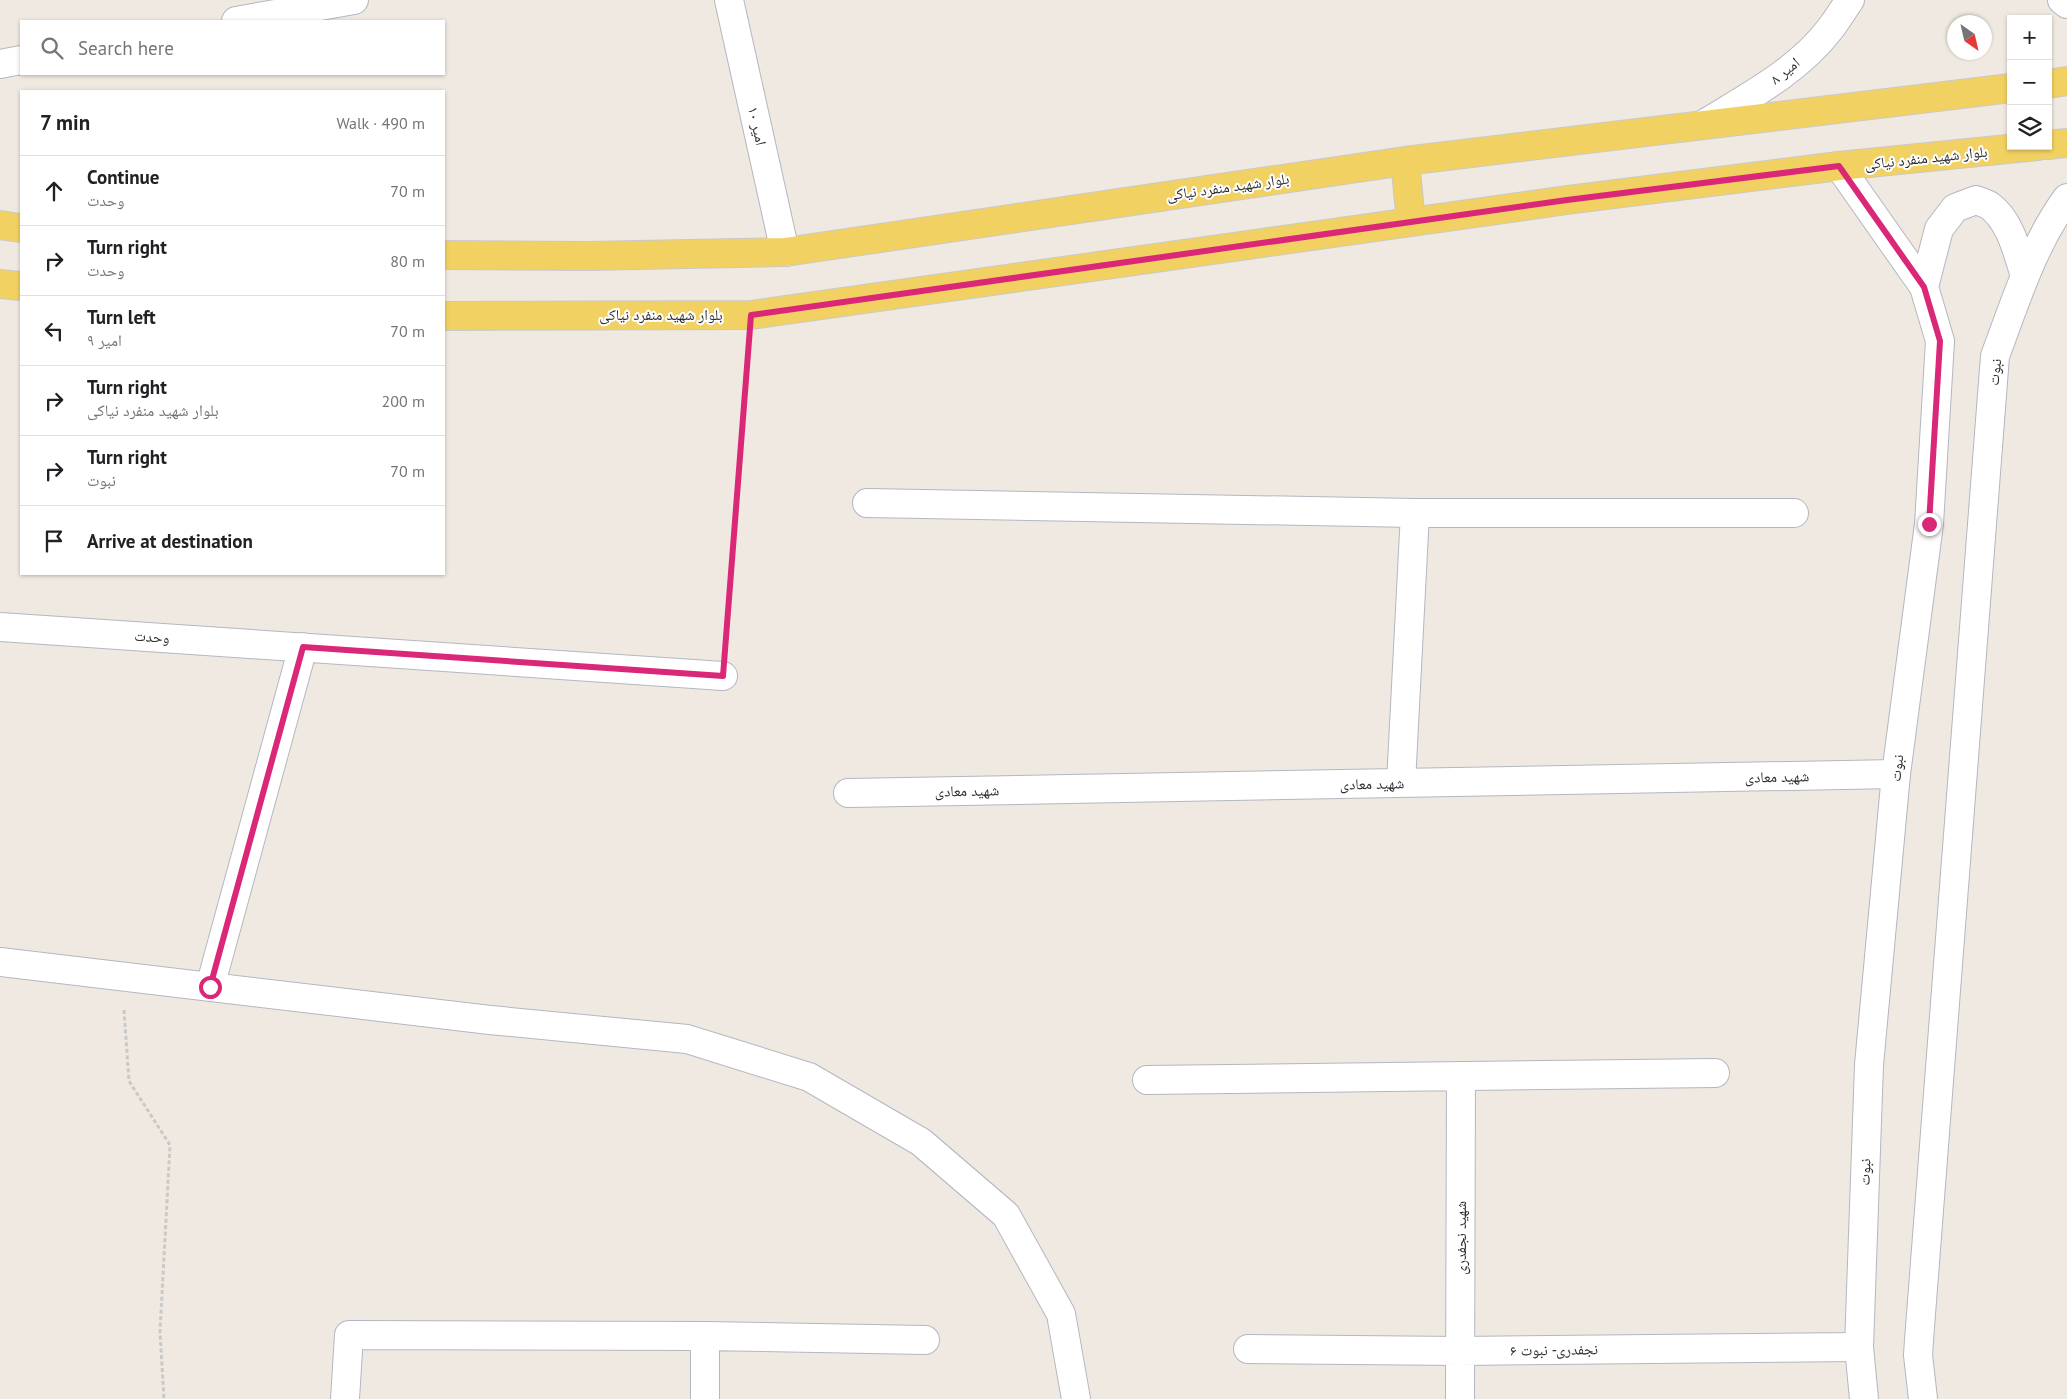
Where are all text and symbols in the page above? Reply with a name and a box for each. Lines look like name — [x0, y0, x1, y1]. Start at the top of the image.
north arrow — [1947, 15, 1992, 60]
map controls — [2007, 15, 2052, 150]
button: + — [2007, 15, 2052, 60]
search box — [20, 20, 445, 75]
icon: search — [38, 34, 66, 62]
text: Search here — [78, 36, 174, 60]
street label: امیر ۸ — [1766, 53, 1803, 88]
button: − — [2007, 60, 2052, 105]
street label: امیر ۱۰ — [744, 105, 771, 147]
button: layers — [2007, 105, 2052, 150]
text: 7 min — [40, 109, 90, 136]
text: Walk · 490 m — [336, 113, 425, 133]
street label: بلوار شهید منفرد نیاکی — [1864, 142, 1988, 174]
text: Continue — [87, 165, 159, 189]
street label: بلوار شهید منفرد نیاکی — [1165, 169, 1291, 205]
icon: ahead — [40, 177, 68, 205]
text: 70 m — [390, 181, 425, 201]
text: وحدت — [87, 190, 125, 210]
text: Turn right — [87, 235, 167, 259]
icon: right — [40, 247, 68, 275]
text: 80 m — [390, 251, 425, 271]
text: وحدت — [87, 260, 125, 280]
text: Turn left — [87, 305, 156, 329]
street label: بلوار شهید منفرد نیاکی — [599, 305, 723, 325]
icon: left — [40, 317, 68, 345]
text: 70 m — [390, 321, 425, 341]
text: امیر ۹ — [87, 330, 122, 350]
street label: نبوت — [1984, 357, 2005, 386]
text: Turn right — [87, 375, 167, 399]
icon: right — [40, 387, 68, 415]
text: 200 m — [382, 391, 425, 411]
text: بلوار شهید منفرد نیاکی — [87, 400, 219, 420]
text: Turn right — [87, 445, 167, 469]
icon: right — [40, 457, 68, 485]
text: 70 m — [390, 461, 425, 481]
text: نبوت — [87, 470, 116, 490]
route end — [1918, 513, 1941, 536]
icon: arrive — [40, 527, 68, 555]
text: Arrive at destination — [87, 529, 253, 553]
street label: وحدت — [134, 626, 170, 647]
street label: نبوت — [1885, 753, 1908, 783]
street label: شهید معادی — [1745, 766, 1810, 788]
street label: شهید معادی — [1340, 773, 1405, 795]
street label: شهید معادی — [935, 780, 1000, 802]
route start — [199, 976, 222, 999]
street label: نبوت — [1855, 1158, 1874, 1186]
street label: شهید نجفدری — [1451, 1201, 1471, 1275]
street label: نجفدری- نبوت ۶ — [1510, 1339, 1598, 1361]

